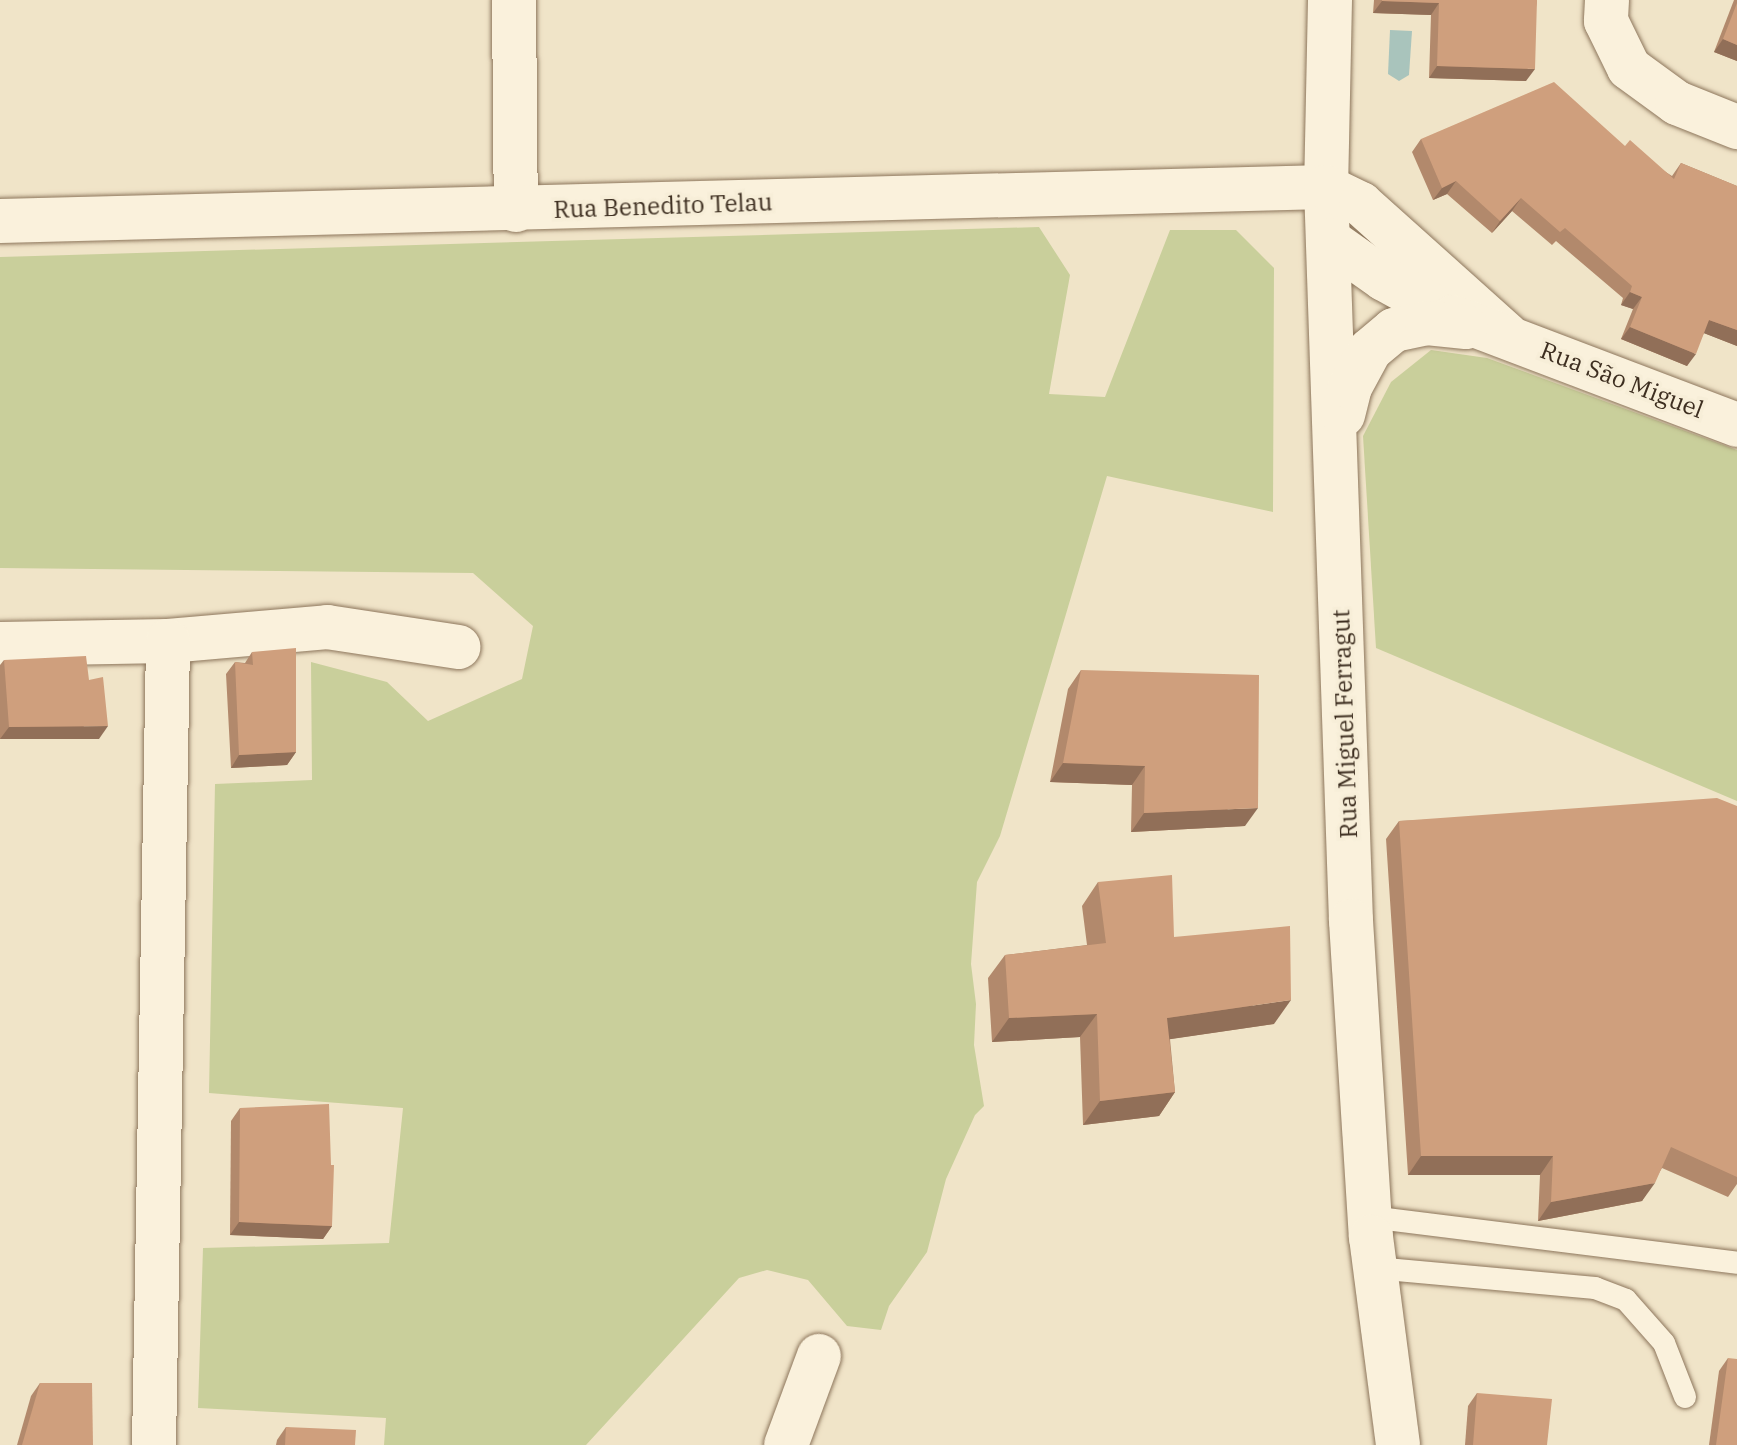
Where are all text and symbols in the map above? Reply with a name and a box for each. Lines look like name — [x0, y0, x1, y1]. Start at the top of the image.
street label: Rua Benedito Telau — [553, 188, 773, 224]
street label: Rua São Miguel — [1536, 336, 1708, 424]
street label: Rua Miguel Ferragut — [1327, 609, 1363, 839]

